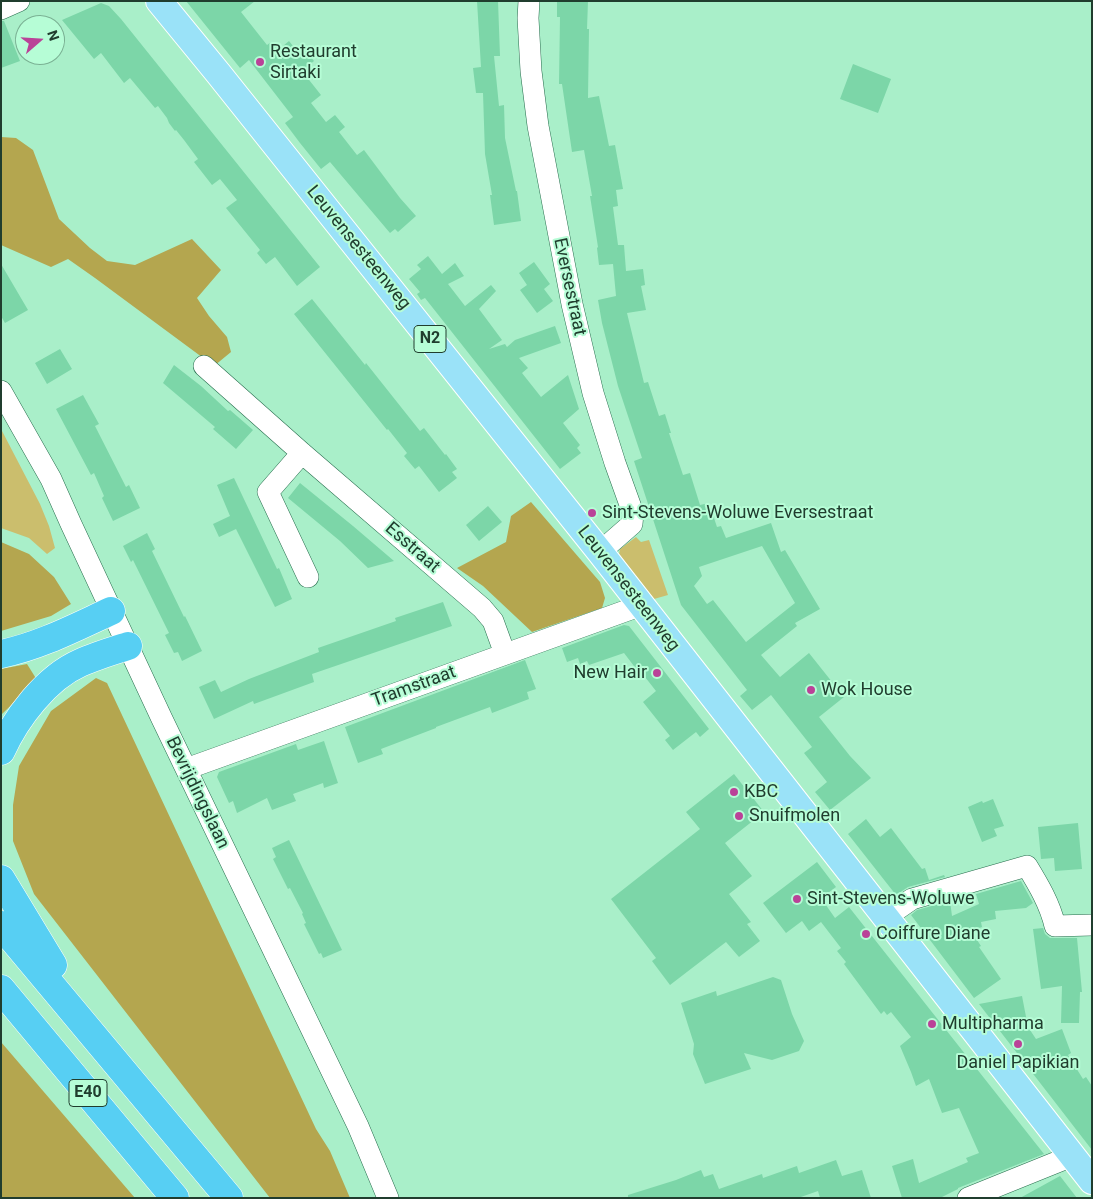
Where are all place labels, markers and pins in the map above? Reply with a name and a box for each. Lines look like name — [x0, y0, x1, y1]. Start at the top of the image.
place label: Restaurant Sirtaki — [270, 41, 357, 84]
marker: Restaurant Sirtaki — [254, 56, 266, 68]
place label: Sint-Stevens-Woluwe Eversestraat — [602, 502, 874, 524]
marker: Sint-Stevens-Woluwe Eversestraat — [586, 507, 598, 519]
place label: New Hair — [574, 662, 647, 684]
marker: New Hair — [651, 667, 663, 679]
place label: Wok House — [821, 679, 912, 701]
marker: Wok House — [805, 684, 817, 696]
place label: KBC — [744, 781, 778, 803]
marker: KBC — [728, 786, 740, 798]
place label: Snuifmolen — [749, 805, 840, 827]
marker: Snuifmolen — [733, 810, 745, 822]
place label: Sint-Stevens-Woluwe — [807, 888, 975, 910]
marker: Sint-Stevens-Woluwe — [791, 893, 803, 905]
place label: Coiffure Diane — [876, 923, 990, 945]
marker: Coiffure Diane — [860, 928, 872, 940]
place label: Multipharma — [942, 1013, 1044, 1035]
marker: Multipharma — [926, 1018, 938, 1030]
marker: Daniel Papikian — [1012, 1038, 1024, 1050]
place label: Daniel Papikian — [956, 1052, 1080, 1074]

